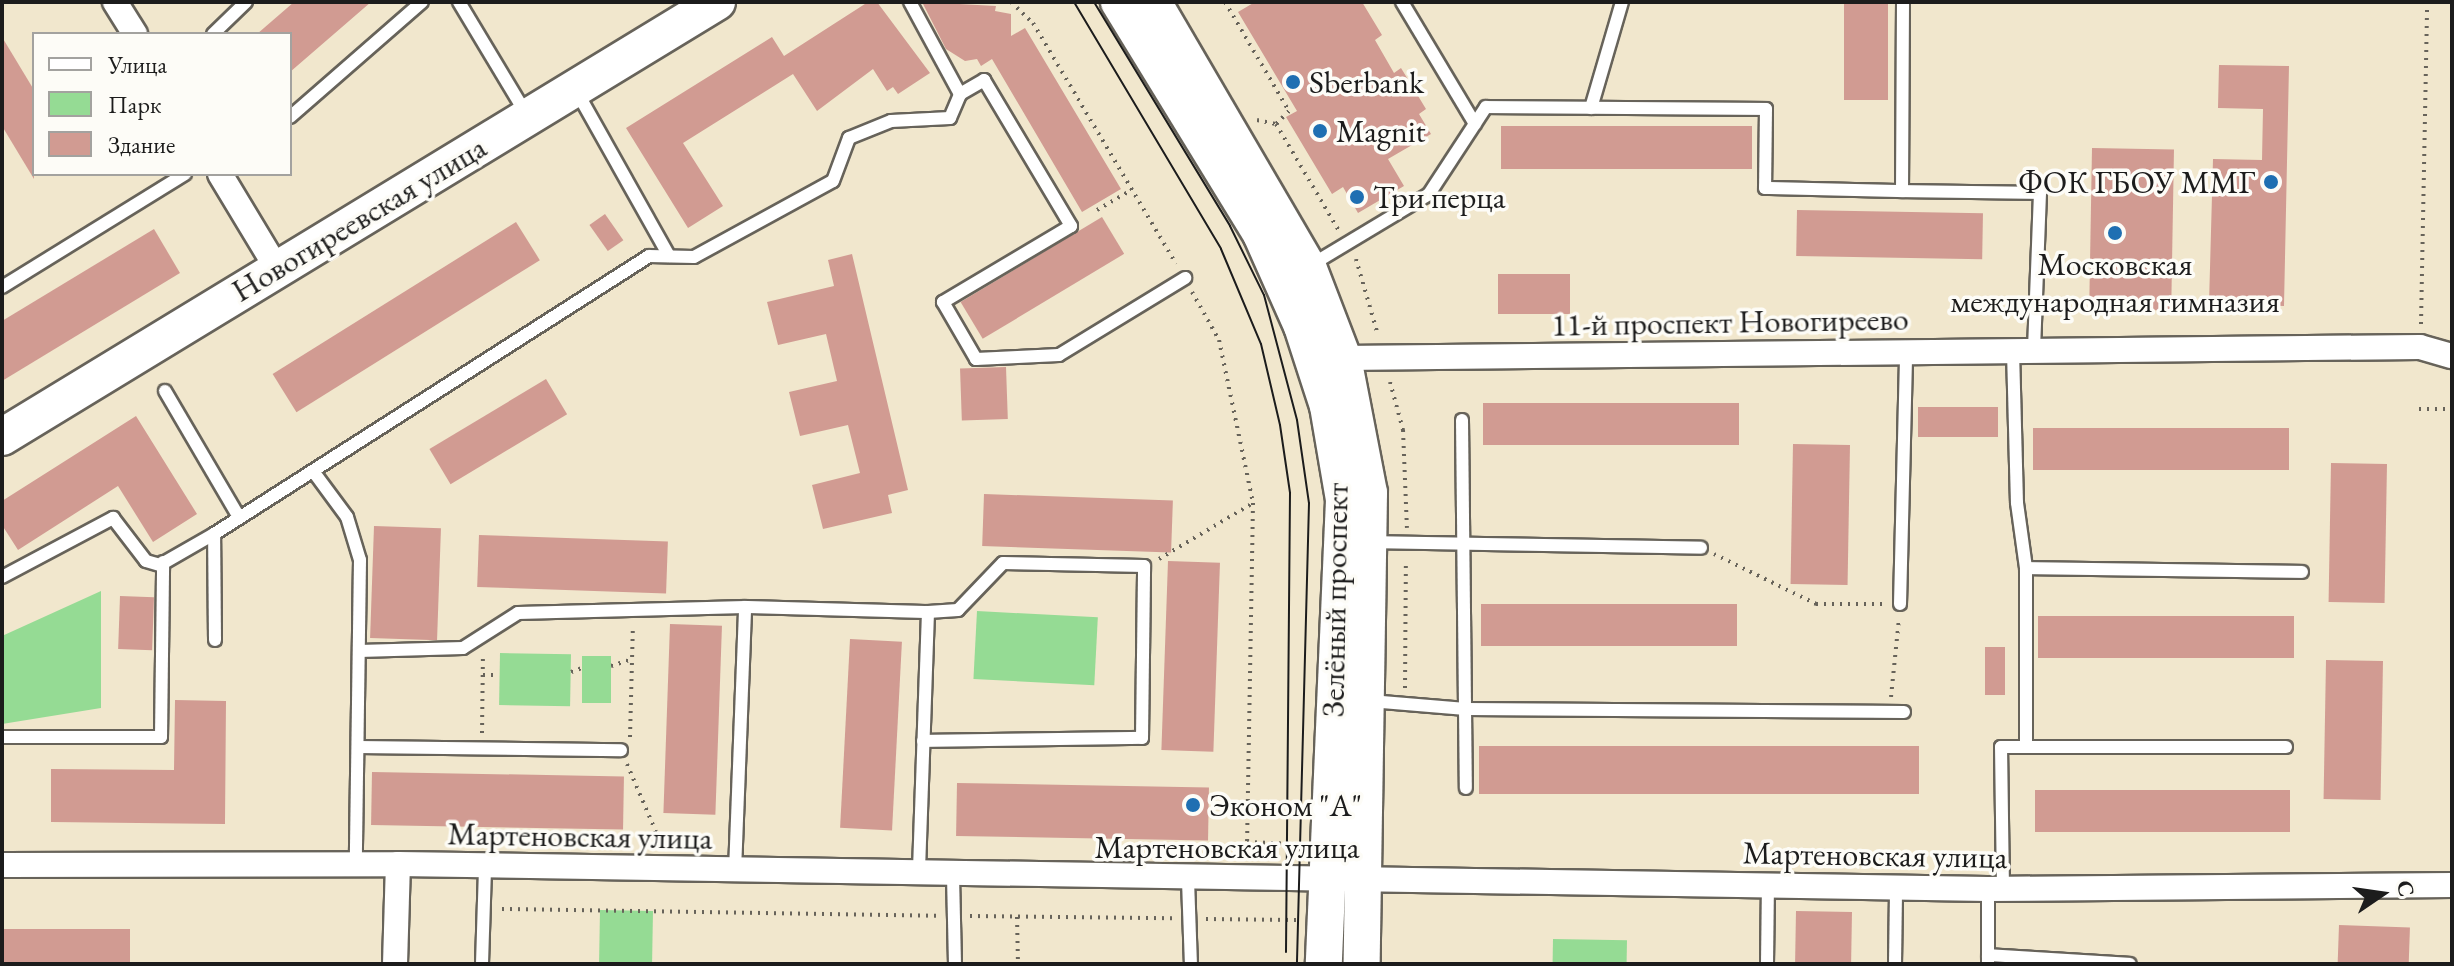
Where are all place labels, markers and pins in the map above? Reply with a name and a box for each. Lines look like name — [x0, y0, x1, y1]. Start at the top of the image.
place label: Sberbank — [1309, 63, 1424, 101]
marker: Sberbank — [1284, 73, 1302, 91]
place label: Magnit — [1336, 112, 1426, 150]
marker: Magnit — [1311, 122, 1329, 140]
place label: ФОК ГБОУ ММГ — [2018, 163, 2255, 201]
marker: ФОК ГБОУ ММГ — [2262, 173, 2280, 191]
place label: Три перца — [1373, 178, 1506, 216]
marker: Три перца — [1348, 188, 1366, 206]
marker: Московская международная гимназия — [2106, 224, 2124, 242]
place label: Московская международная гимназия — [1950, 246, 2280, 321]
place label: Эконом "А" — [1209, 786, 1362, 824]
marker: Эконом "А" — [1184, 796, 1202, 814]

